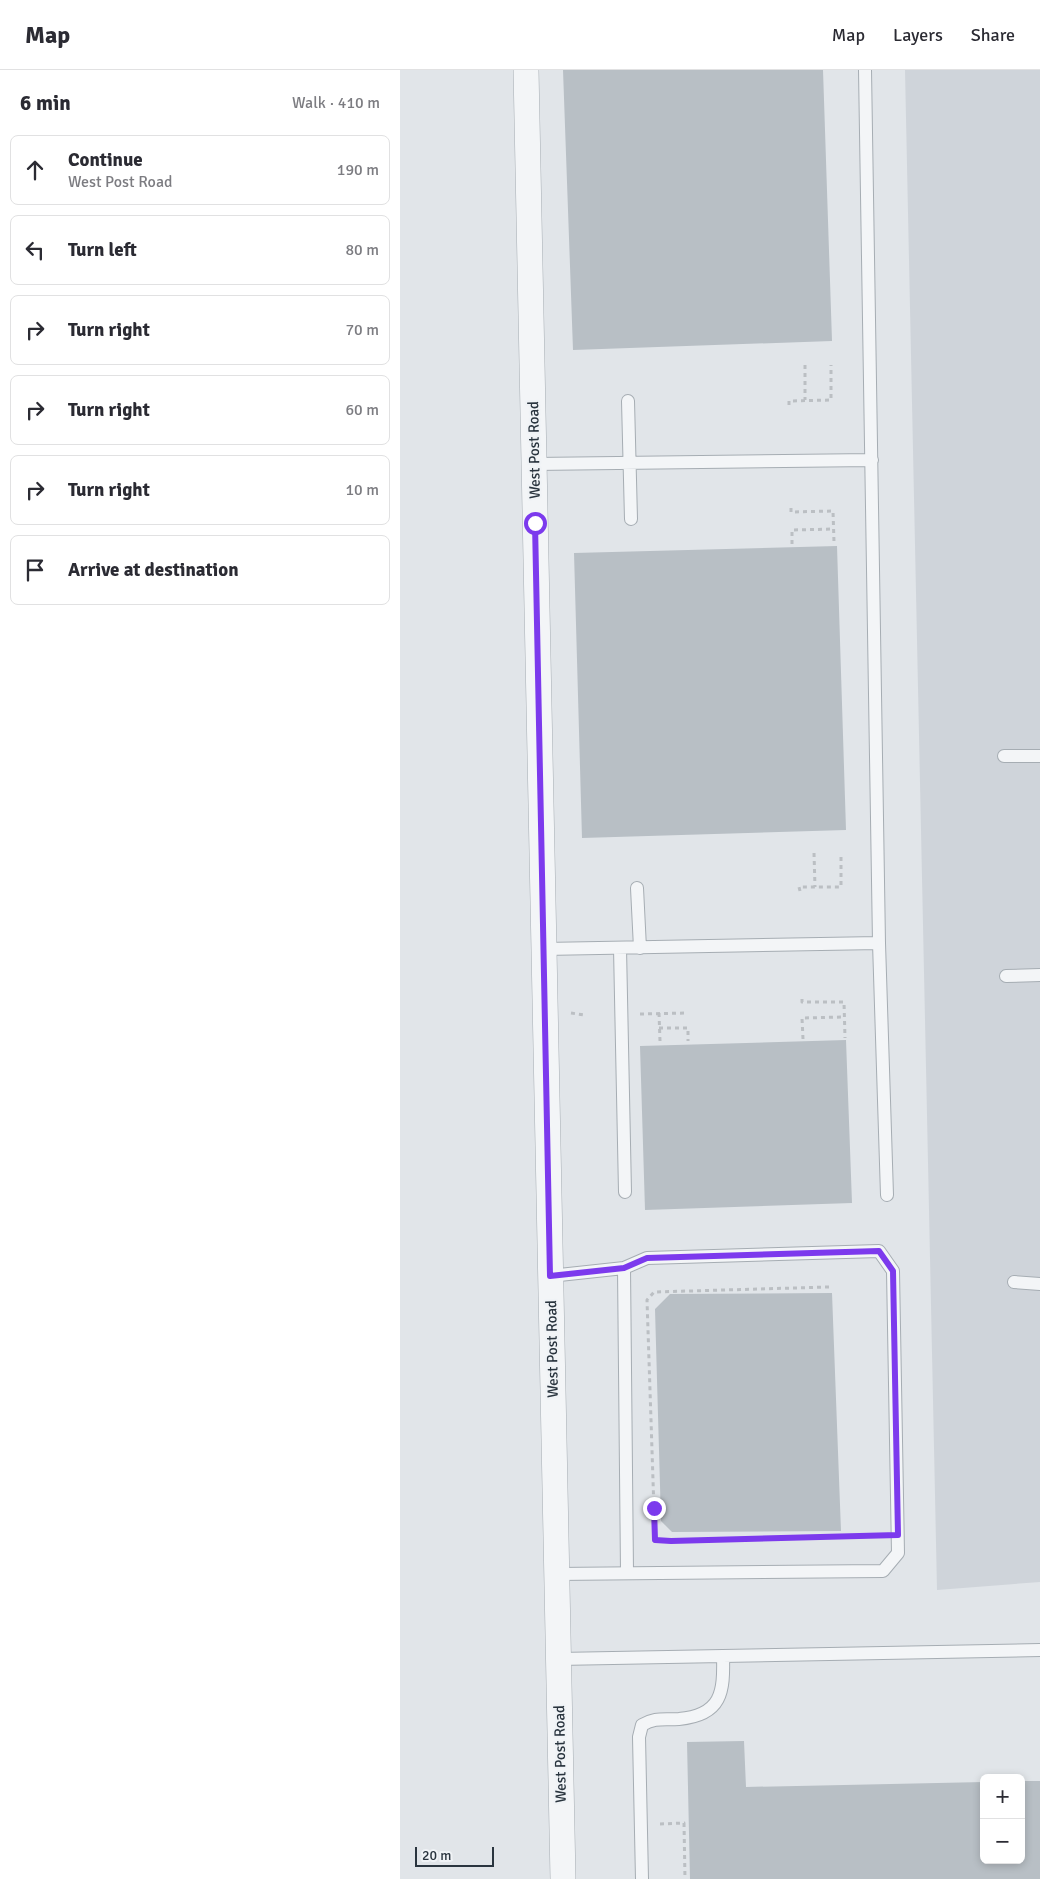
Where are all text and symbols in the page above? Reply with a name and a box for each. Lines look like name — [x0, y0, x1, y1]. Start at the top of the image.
text: Map — [25, 20, 70, 50]
text: Map — [832, 24, 865, 46]
text: Layers — [893, 24, 943, 46]
text: Share — [971, 24, 1015, 46]
text: 6 min — [20, 90, 71, 116]
text: Walk · 410 m — [292, 93, 380, 113]
text: Continue — [68, 148, 143, 172]
icon: ahead — [21, 156, 49, 184]
text: 190 m — [337, 160, 379, 180]
text: West Post Road — [68, 172, 172, 192]
icon: left — [21, 236, 49, 264]
text: Turn left — [68, 238, 137, 262]
text: 80 m — [345, 240, 379, 260]
icon: right — [21, 316, 49, 344]
text: Turn right — [68, 318, 150, 342]
text: 70 m — [345, 320, 379, 340]
icon: right — [21, 396, 49, 424]
text: Turn right — [68, 398, 150, 422]
text: 60 m — [345, 400, 379, 420]
street label: West Post Road — [524, 401, 544, 499]
icon: right — [21, 476, 49, 504]
text: Turn right — [68, 478, 150, 502]
text: 10 m — [345, 480, 379, 500]
route start — [524, 512, 547, 535]
icon: arrive — [21, 556, 49, 584]
text: Arrive at destination — [68, 558, 239, 582]
street label: West Post Road — [542, 1300, 562, 1398]
route end — [643, 1497, 666, 1520]
street label: West Post Road — [550, 1705, 570, 1803]
map controls — [980, 1774, 1025, 1864]
button: + — [980, 1774, 1025, 1819]
button: − — [980, 1819, 1025, 1864]
scale bar — [415, 1844, 494, 1867]
text: 20 m — [422, 1847, 451, 1864]

